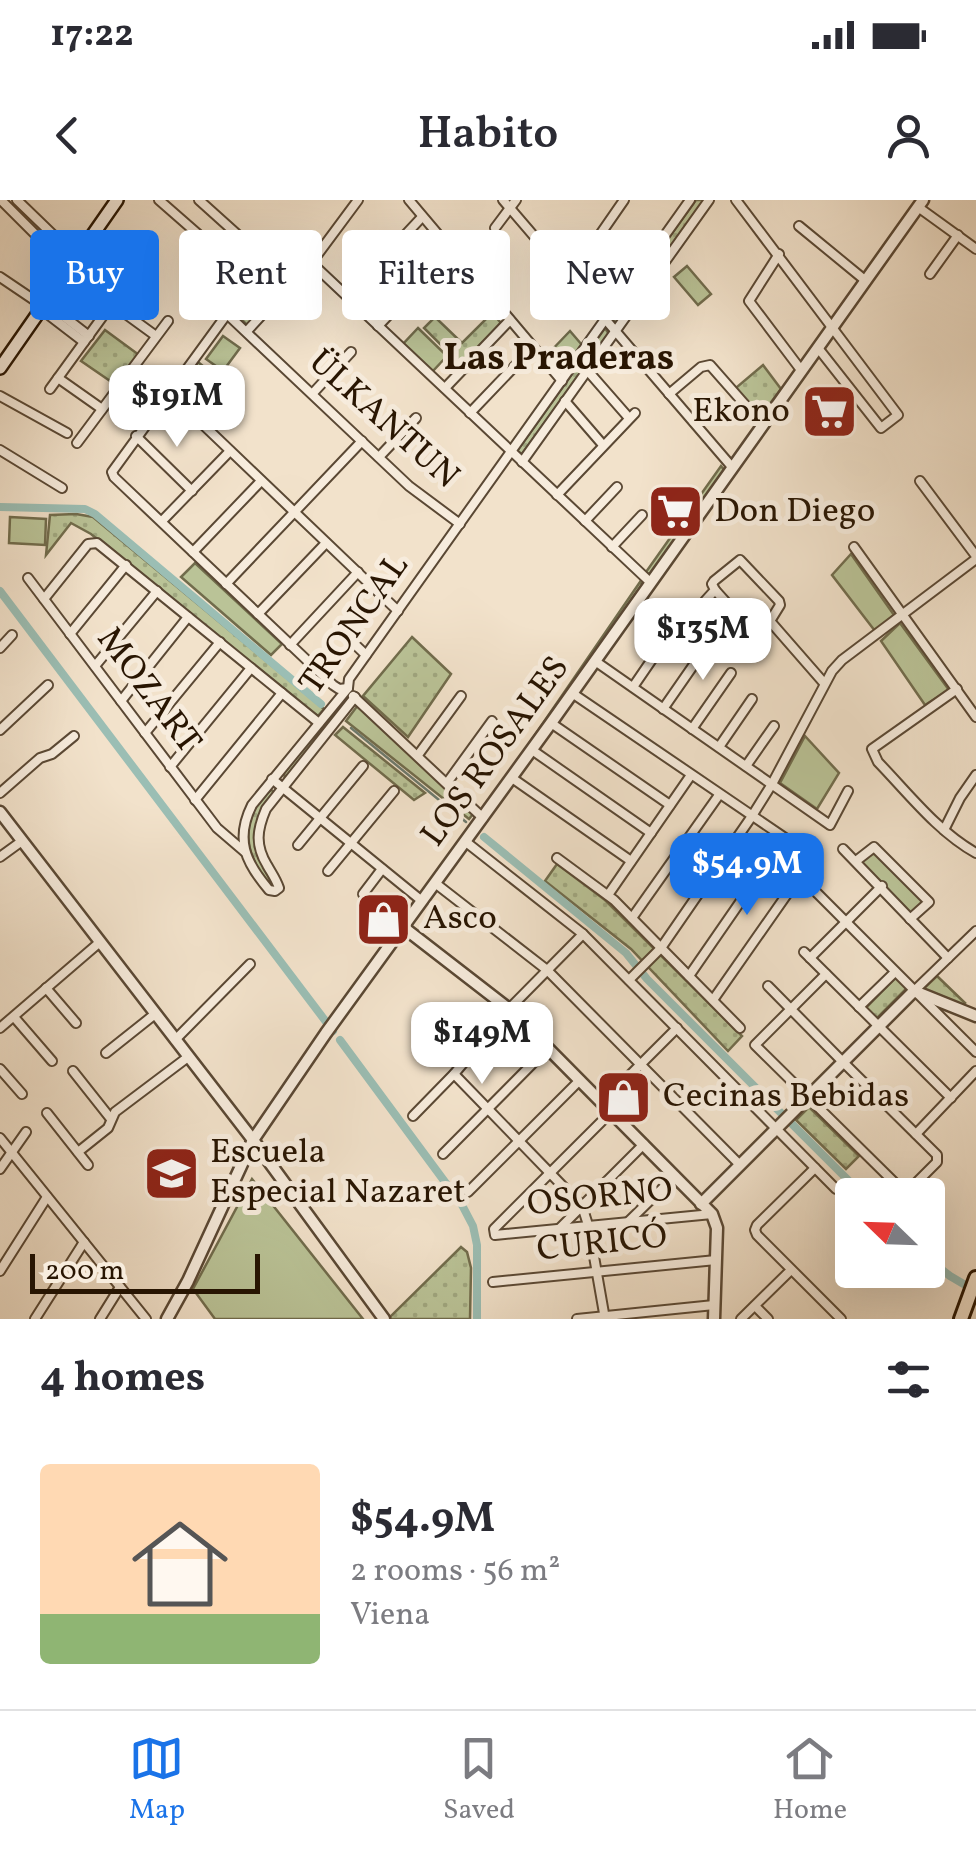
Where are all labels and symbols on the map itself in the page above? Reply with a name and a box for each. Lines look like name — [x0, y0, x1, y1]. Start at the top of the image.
district label: Las Praderas — [444, 333, 674, 386]
street label: ÜLKANTUN — [297, 339, 469, 501]
pin: $191M — [107, 365, 247, 450]
supermarket icon: Ekono — [799, 382, 859, 442]
place label: Ekono — [692, 388, 790, 436]
supermarket icon: Don Diego — [645, 482, 705, 542]
place label: Don Diego — [714, 488, 875, 536]
street label: TRONCAL — [289, 545, 421, 705]
pin: $135M — [633, 598, 773, 683]
street label: MOZART — [85, 618, 211, 764]
street label: LOS ROSALES — [410, 647, 582, 857]
pin: $54.9M — [666, 833, 828, 918]
shop icon: Asco — [354, 889, 414, 949]
place label: Asco — [423, 895, 497, 943]
pin: $149M — [412, 1002, 552, 1087]
shop icon: Cecinas Bebidas — [594, 1067, 654, 1127]
place label: Cecinas Bebidas — [663, 1073, 909, 1121]
place label: Escuela Especial Nazaret — [210, 1129, 466, 1217]
school or university icon: Escuela Especial Nazaret — [141, 1143, 201, 1203]
street label: OSORNO — [525, 1167, 675, 1229]
north arrow — [835, 1178, 945, 1288]
street label: CURICÓ — [535, 1213, 669, 1275]
scale bar — [30, 1249, 260, 1294]

